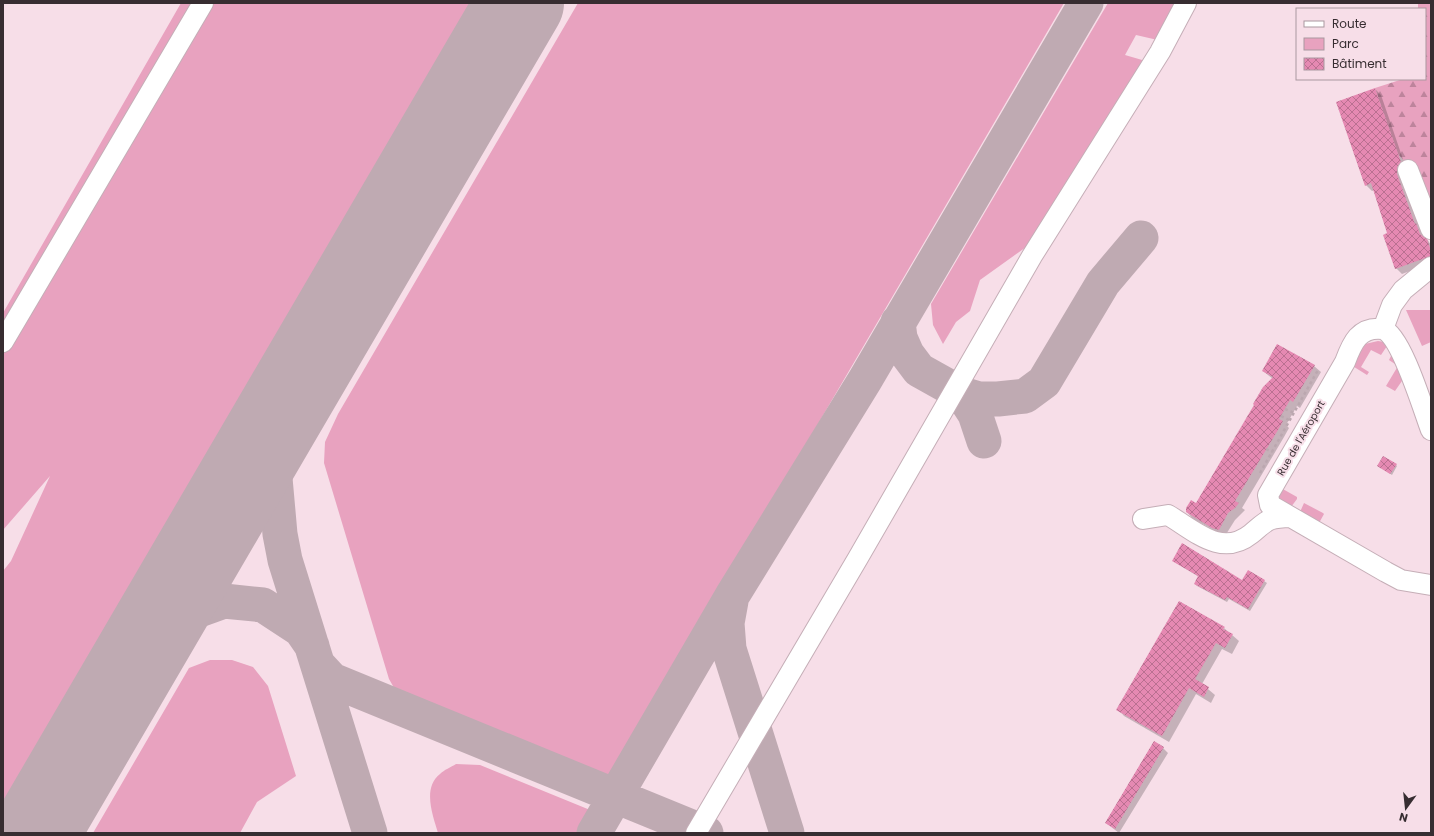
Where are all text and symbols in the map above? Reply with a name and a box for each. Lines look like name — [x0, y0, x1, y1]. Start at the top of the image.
legend — [1296, 8, 1426, 80]
text: Route — [1332, 15, 1366, 32]
text: Parc — [1332, 35, 1359, 52]
text: Bâtiment — [1332, 55, 1387, 72]
street label: Rue de l'Aéroport — [1273, 397, 1329, 478]
north arrow — [1386, 788, 1426, 828]
text: N — [1397, 809, 1409, 826]

